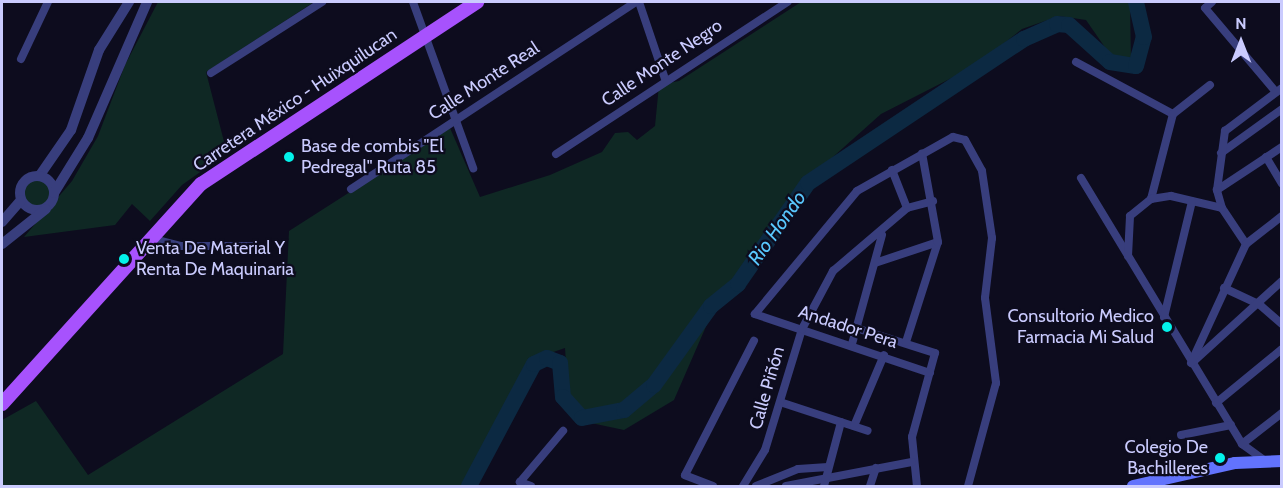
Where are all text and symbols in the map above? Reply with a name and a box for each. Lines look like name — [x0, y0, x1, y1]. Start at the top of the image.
north arrow — [1211, 12, 1271, 72]
text: N — [1235, 14, 1247, 33]
street label: Calle Monte Negro — [598, 15, 726, 111]
street label: Carretera México - Huixquilucan — [189, 24, 401, 176]
street label: Calle Monte Real — [425, 37, 543, 125]
place label: Base de combis "El Pedregal" Ruta 85 — [301, 136, 443, 178]
marker: Base de combis "El Pedregal" Ruta 85 — [282, 150, 296, 164]
water label: Rio Hondo — [743, 186, 811, 270]
place label: Venta De Material Y Renta De Maquinaria — [136, 238, 294, 280]
marker: Venta De Material Y Renta De Maquinaria — [117, 252, 131, 266]
street label: Andador Pera — [796, 301, 900, 353]
place label: Consultorio Medico Farmacia Mi Salud — [1007, 306, 1154, 348]
marker: Consultorio Medico Farmacia Mi Salud — [1158, 318, 1176, 336]
street label: Calle Piñón — [745, 344, 789, 432]
place label: Colegio De Bachilleres — [1125, 437, 1208, 480]
marker: Colegio De Bachilleres — [1213, 451, 1227, 465]

